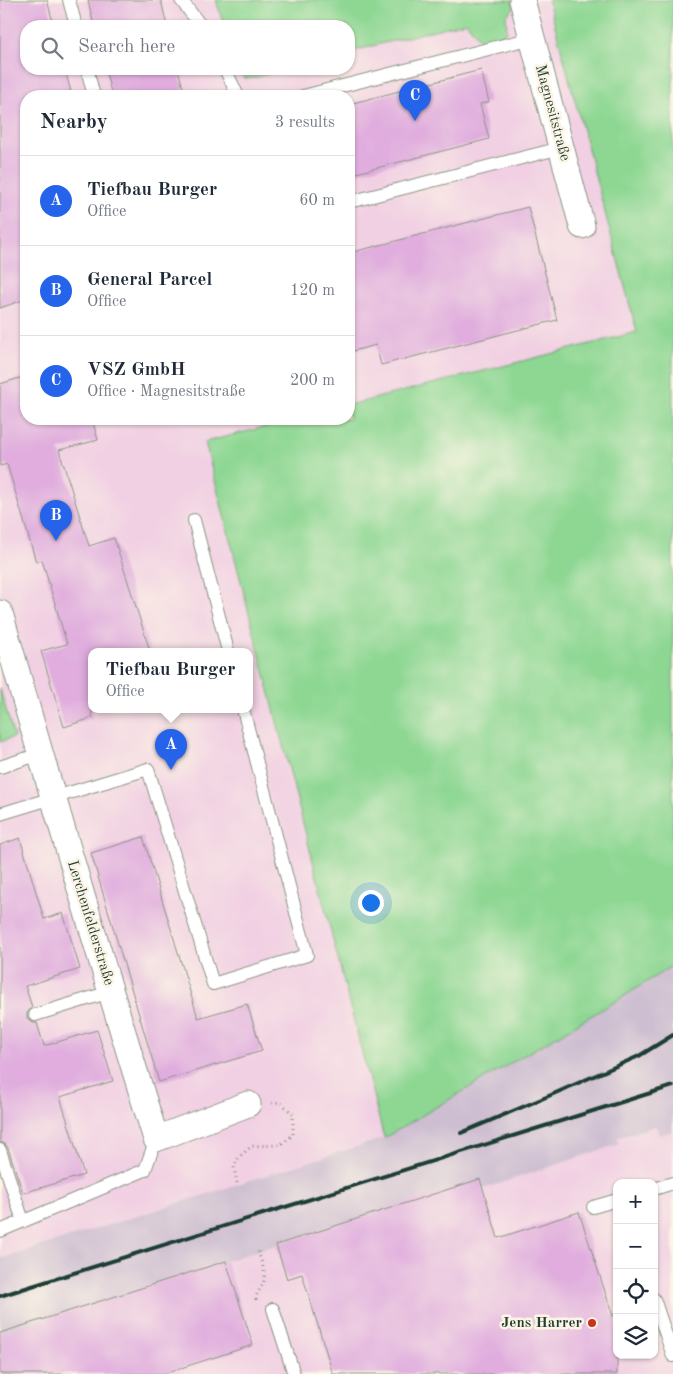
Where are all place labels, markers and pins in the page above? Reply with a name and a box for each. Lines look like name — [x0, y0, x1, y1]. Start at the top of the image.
pin: C — [399, 80, 431, 121]
pin: B — [40, 500, 72, 541]
pin: A — [155, 729, 187, 770]
place label: Jens Harrer — [501, 1316, 582, 1331]
marker: Jens Harrer — [586, 1317, 598, 1329]

